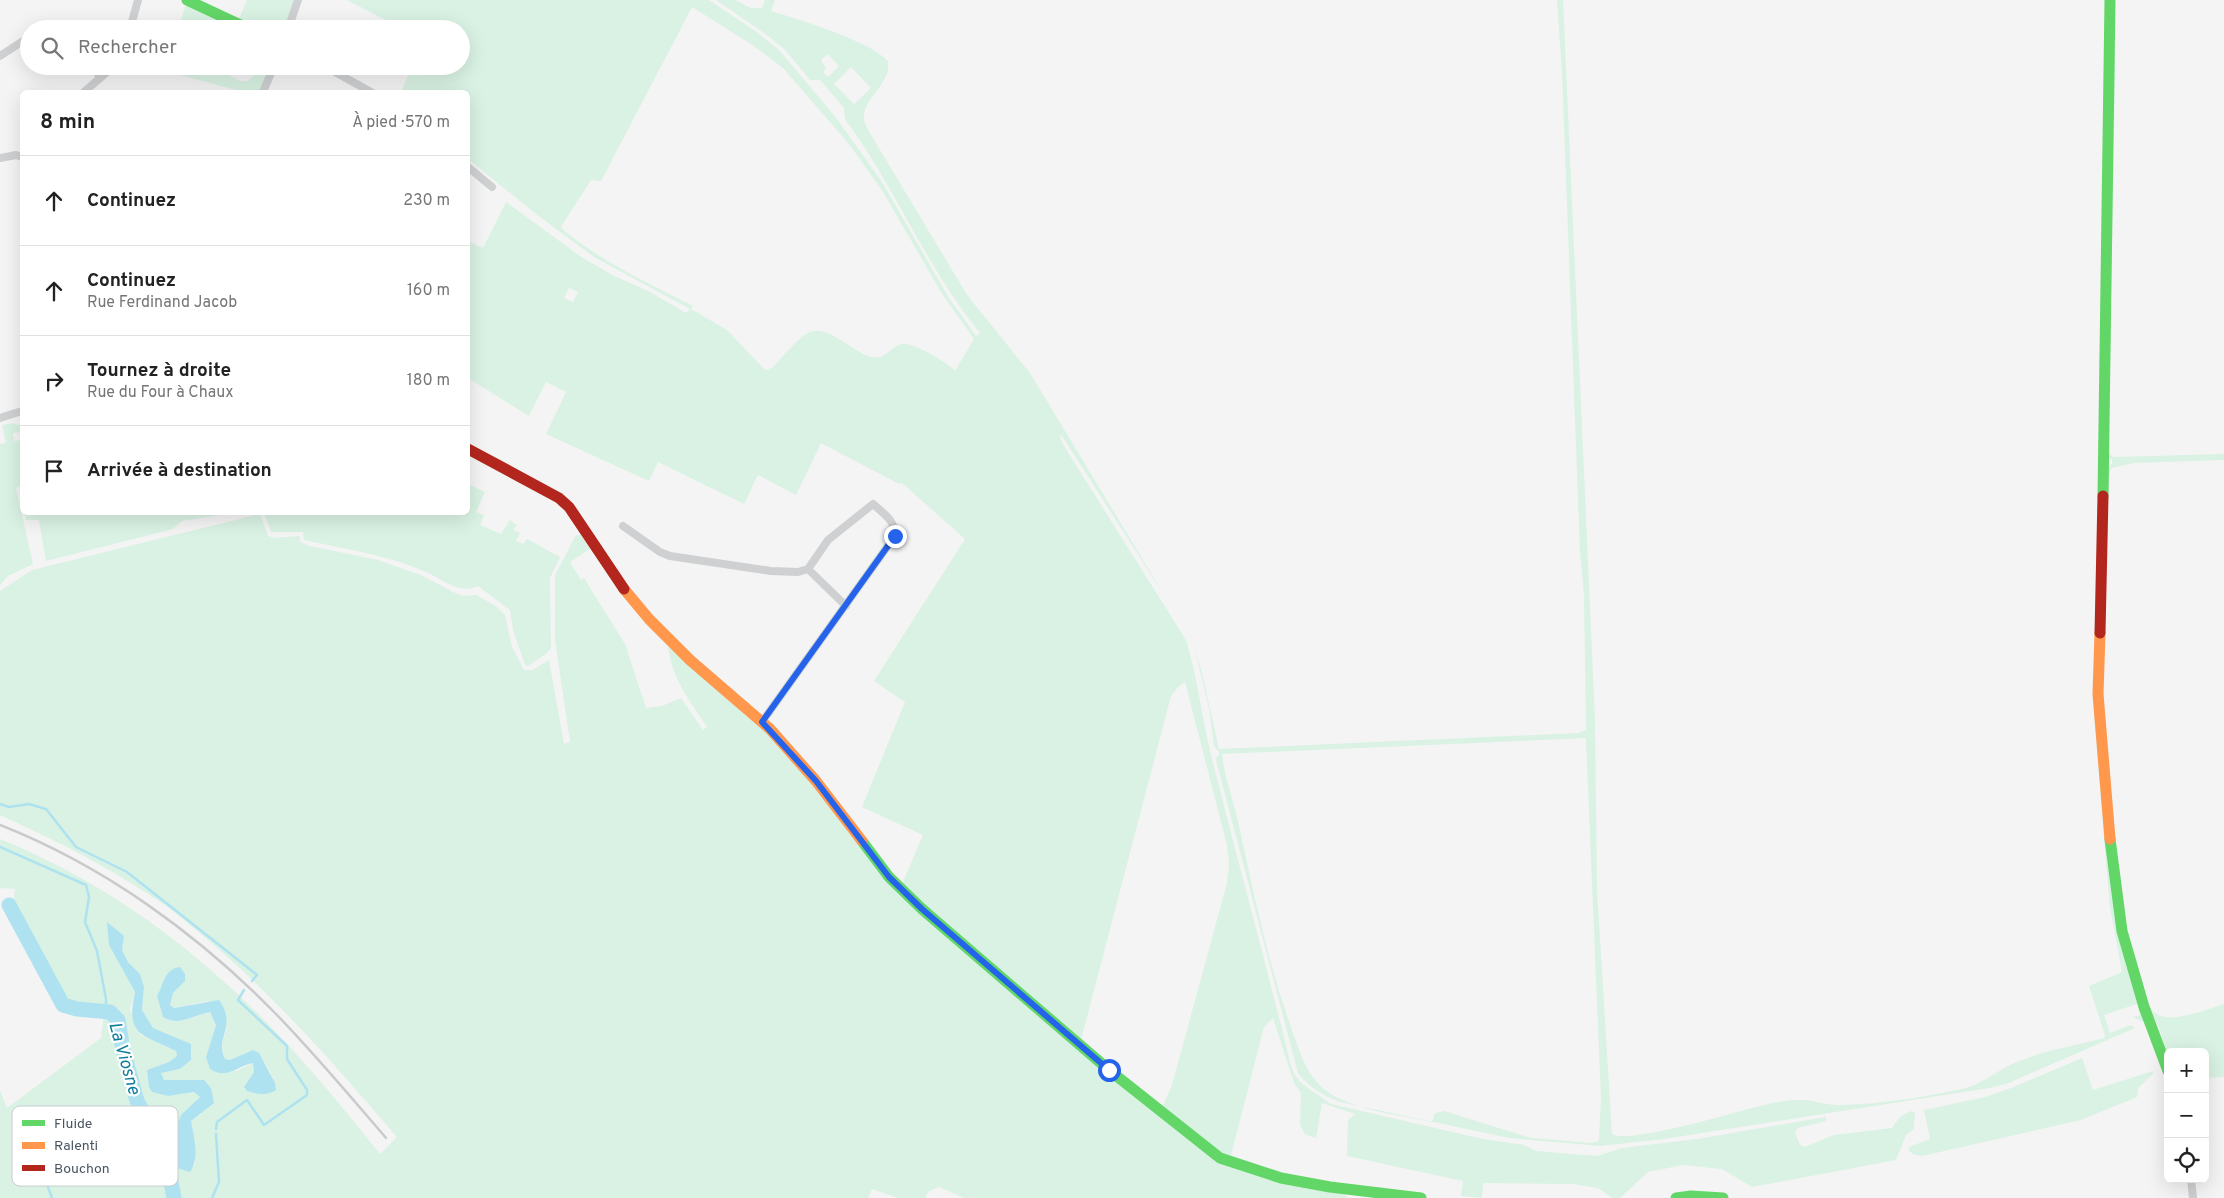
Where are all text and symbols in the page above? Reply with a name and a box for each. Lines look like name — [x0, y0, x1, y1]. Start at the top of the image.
search box — [20, 20, 470, 75]
icon: search — [38, 34, 66, 62]
text: Rechercher — [78, 36, 177, 60]
text: 8 min — [40, 109, 95, 136]
text: À pied · 570 m — [352, 113, 450, 133]
icon: ahead — [40, 187, 68, 215]
text: Continuez — [87, 189, 176, 213]
text: 230 m — [403, 191, 450, 211]
text: Continuez — [87, 269, 176, 293]
icon: ahead — [40, 277, 68, 305]
text: 160 m — [407, 281, 450, 301]
text: Rue Ferdinand Jacob — [87, 293, 237, 313]
text: Tournez à droite — [87, 359, 231, 383]
icon: right — [40, 367, 68, 395]
text: 180 m — [407, 371, 450, 391]
text: Rue du Four à Chaux — [87, 383, 234, 403]
icon: arrive — [40, 457, 68, 485]
text: Arrivée à destination — [87, 459, 272, 483]
route end — [884, 525, 907, 548]
water label: La Viosne — [102, 1019, 145, 1098]
map controls — [2164, 1048, 2209, 1183]
button: + — [2164, 1048, 2209, 1093]
route start — [1098, 1059, 1121, 1082]
button: − — [2164, 1093, 2209, 1138]
legend — [12, 1106, 178, 1186]
text: Fluide — [54, 1116, 92, 1133]
text: Ralenti — [54, 1138, 98, 1155]
button: locate — [2164, 1138, 2209, 1183]
text: Bouchon — [54, 1161, 110, 1178]

